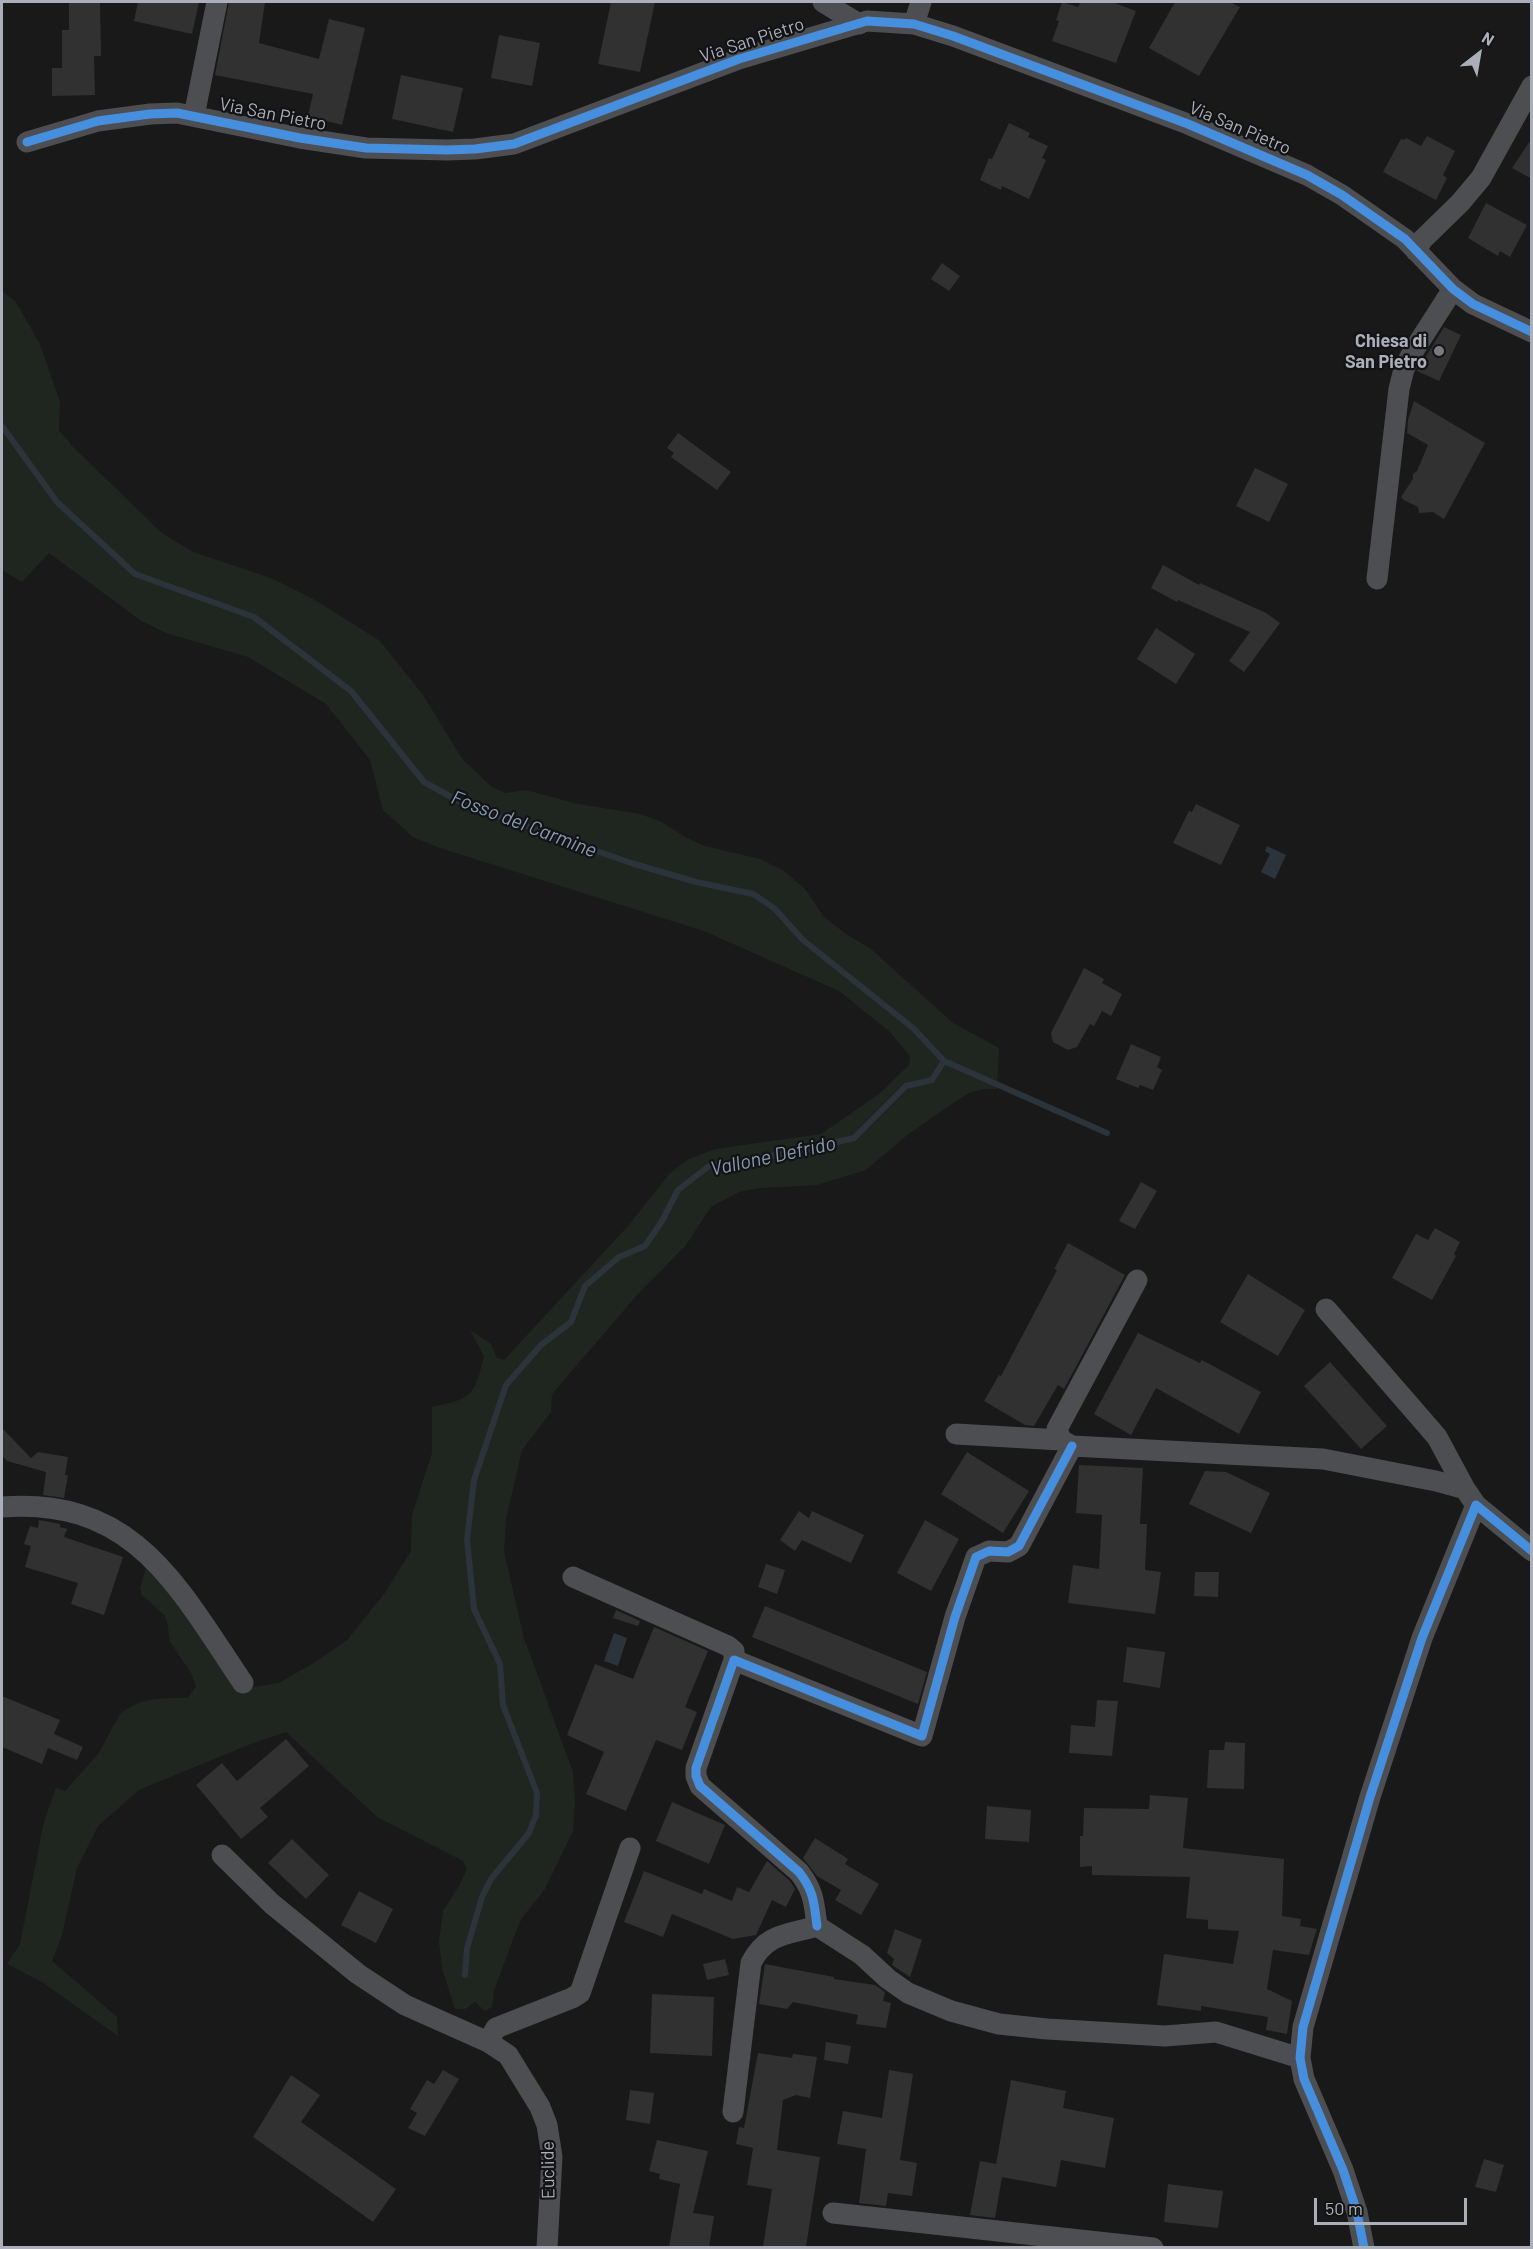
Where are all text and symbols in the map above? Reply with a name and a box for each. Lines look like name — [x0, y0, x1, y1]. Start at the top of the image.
street label: Via San Pietro — [697, 13, 807, 67]
north arrow — [1449, 24, 1509, 84]
text: N — [1479, 27, 1498, 49]
street label: Via San Pietro — [218, 93, 328, 135]
street label: Via San Pietro — [1186, 97, 1294, 159]
place label: Chiesa di San Pietro — [1345, 330, 1427, 372]
marker: Chiesa di San Pietro — [1432, 344, 1446, 358]
water label: Fosso del Carmine — [448, 785, 600, 863]
water label: Vallone Defrido — [708, 1131, 838, 1181]
street label: Euclide — [537, 2141, 559, 2199]
scale bar — [1317, 2186, 1470, 2224]
text: 50 m — [1325, 2197, 1363, 2219]

